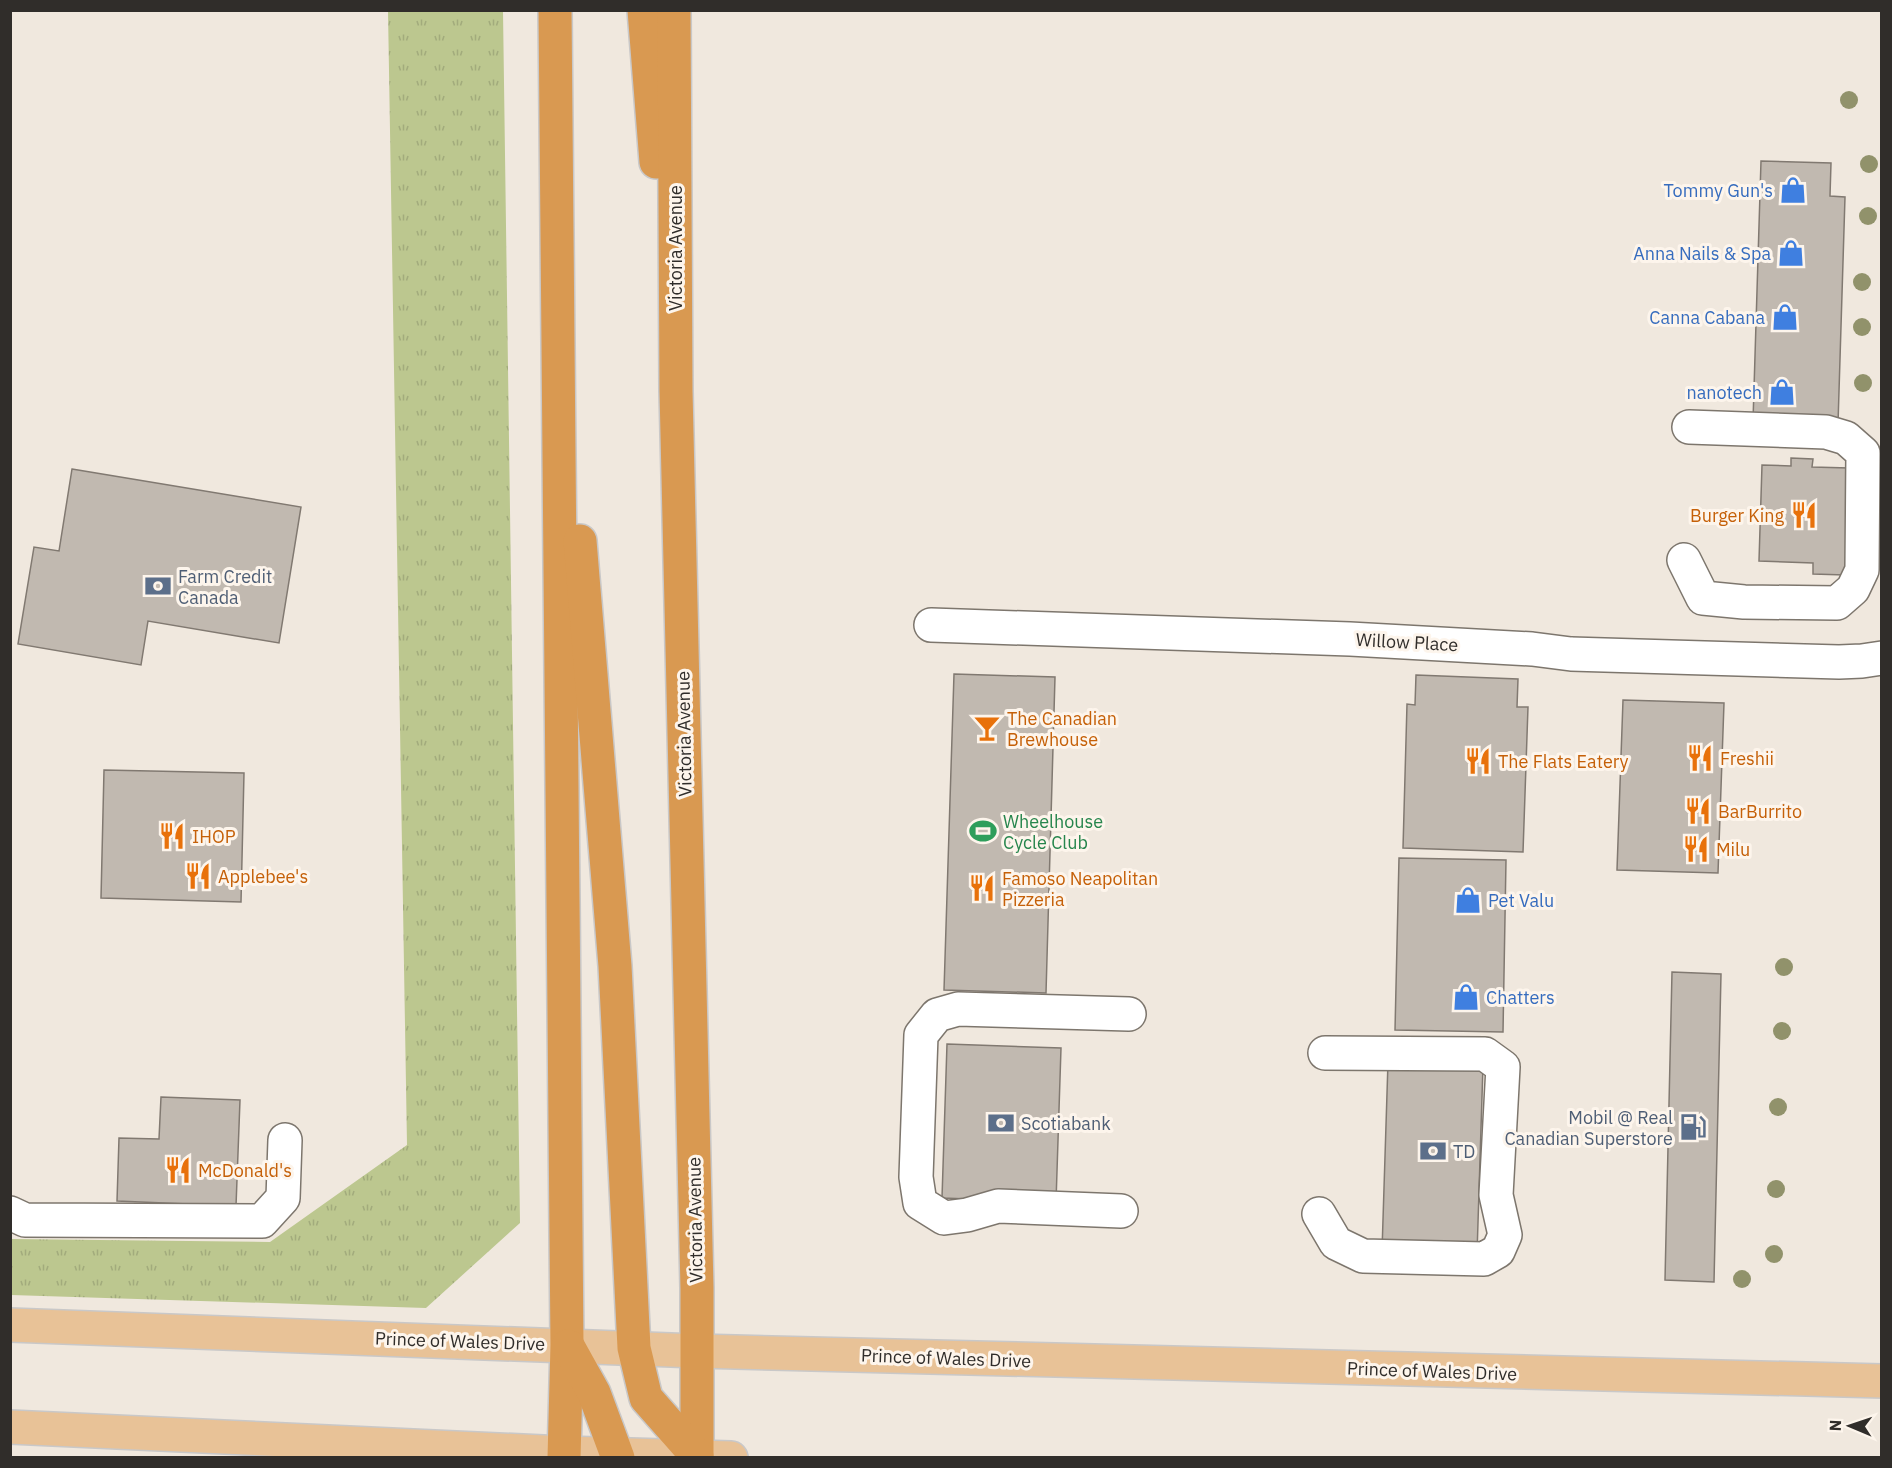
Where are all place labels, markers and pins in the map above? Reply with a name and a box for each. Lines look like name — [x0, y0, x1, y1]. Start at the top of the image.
shop icon: Tommy Gun's — [1778, 175, 1808, 205]
place label: Tommy Gun's — [1663, 179, 1773, 202]
shop icon: Anna Nails & Spa — [1776, 238, 1806, 268]
place label: Anna Nails & Spa — [1633, 242, 1771, 265]
shop icon: Canna Cabana — [1770, 302, 1800, 332]
place label: Canna Cabana — [1649, 306, 1765, 329]
shop icon: nanotech — [1767, 377, 1797, 407]
place label: nanotech — [1686, 381, 1762, 404]
restaurant icon: Burger King — [1789, 500, 1819, 530]
place label: Burger King — [1690, 504, 1784, 527]
place label: Farm Credit Canada — [178, 565, 272, 609]
bank icon: Farm Credit Canada — [143, 571, 173, 601]
place label: The Canadian Brewhouse — [1007, 707, 1117, 751]
bar icon: The Canadian Brewhouse — [972, 713, 1002, 743]
restaurant icon: Freshii — [1685, 743, 1715, 773]
restaurant icon: The Flats Eatery — [1463, 746, 1493, 776]
place label: Freshii — [1720, 747, 1774, 770]
place label: The Flats Eatery — [1498, 750, 1629, 773]
restaurant icon: BarBurrito — [1683, 796, 1713, 826]
place label: BarBurrito — [1718, 800, 1802, 823]
place label: Wheelhouse Cycle Club — [1003, 810, 1103, 854]
sports icon: Wheelhouse Cycle Club — [968, 816, 998, 846]
restaurant icon: IHOP — [157, 821, 187, 851]
place label: IHOP — [192, 825, 236, 848]
restaurant icon: Milu — [1681, 834, 1711, 864]
place label: Milu — [1716, 838, 1750, 861]
restaurant icon: Applebee's — [183, 861, 213, 891]
place label: Applebee's — [218, 865, 308, 888]
place label: Famoso Neapolitan Pizzeria — [1002, 867, 1158, 911]
restaurant icon: Famoso Neapolitan Pizzeria — [967, 873, 997, 903]
shop icon: Pet Valu — [1453, 885, 1483, 915]
place label: Pet Valu — [1488, 889, 1554, 912]
shop icon: Chatters — [1451, 982, 1481, 1012]
place label: Chatters — [1486, 986, 1555, 1009]
place label: Mobil @ Real Canadian Superstore — [1504, 1106, 1673, 1150]
bank icon: Scotiabank — [986, 1108, 1016, 1138]
place label: Scotiabank — [1021, 1112, 1111, 1135]
fuel station icon: Mobil @ Real Canadian Superstore — [1678, 1112, 1708, 1142]
bank icon: TD — [1418, 1136, 1448, 1166]
place label: TD — [1453, 1140, 1475, 1163]
restaurant icon: McDonald's — [163, 1155, 193, 1185]
place label: McDonald's — [198, 1159, 292, 1182]

